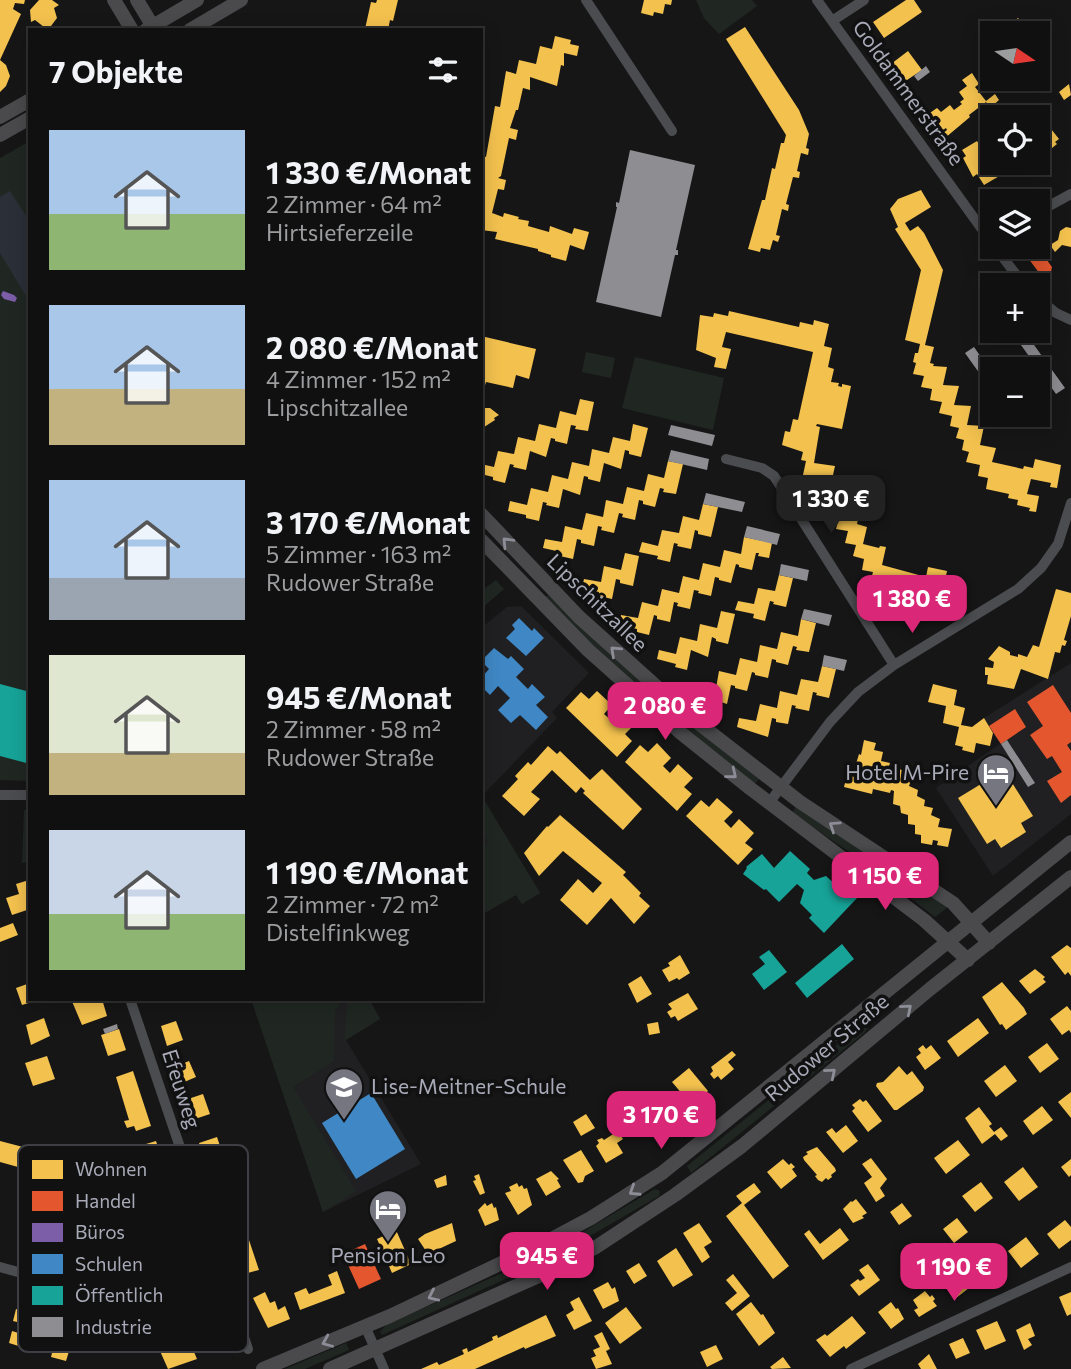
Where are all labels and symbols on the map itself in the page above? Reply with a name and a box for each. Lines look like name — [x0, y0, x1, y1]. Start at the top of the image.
street label: Goldammerstraße — [848, 15, 970, 170]
north arrow — [980, 21, 1050, 91]
pin: 1 330 € — [766, 476, 896, 535]
one-way arrow — [502, 537, 515, 550]
street label: Lipschitzallee — [543, 548, 653, 656]
pin: 1 380 € — [847, 576, 977, 635]
one-way arrow — [610, 647, 623, 659]
pin: 2 080 € — [600, 682, 730, 742]
hotel icon: Hotel M-Pire — [975, 752, 1017, 807]
place label: Hotel M-Pire — [845, 759, 969, 784]
one-way arrow — [724, 766, 737, 778]
one-way arrow — [829, 821, 842, 834]
pin: 1 150 € — [820, 852, 950, 912]
street label: Rudower Straße — [759, 988, 893, 1106]
one-way arrow — [898, 1005, 911, 1017]
street label: Efeuweg — [158, 1046, 207, 1131]
school or university icon: Lise-Meitner-Schule — [323, 1066, 365, 1121]
one-way arrow — [823, 1068, 836, 1081]
place label: Lise-Meitner-Schule — [371, 1073, 566, 1098]
pin: 3 170 € — [596, 1092, 726, 1151]
legend — [18, 1145, 248, 1352]
text: Wohnen — [75, 1157, 147, 1180]
one-way arrow — [629, 1182, 642, 1195]
hotel icon: Pension Leo — [367, 1188, 409, 1243]
text: Handel — [75, 1189, 136, 1212]
text: Büros — [75, 1220, 125, 1243]
pin: 945 € — [498, 1232, 596, 1292]
place label: Pension Leo — [330, 1242, 446, 1267]
pin: 1 190 € — [889, 1244, 1019, 1303]
text: Schulen — [75, 1252, 143, 1275]
text: Öffentlich — [75, 1283, 163, 1306]
one-way arrow — [428, 1288, 440, 1302]
text: Industrie — [75, 1315, 152, 1338]
one-way arrow — [322, 1334, 335, 1348]

